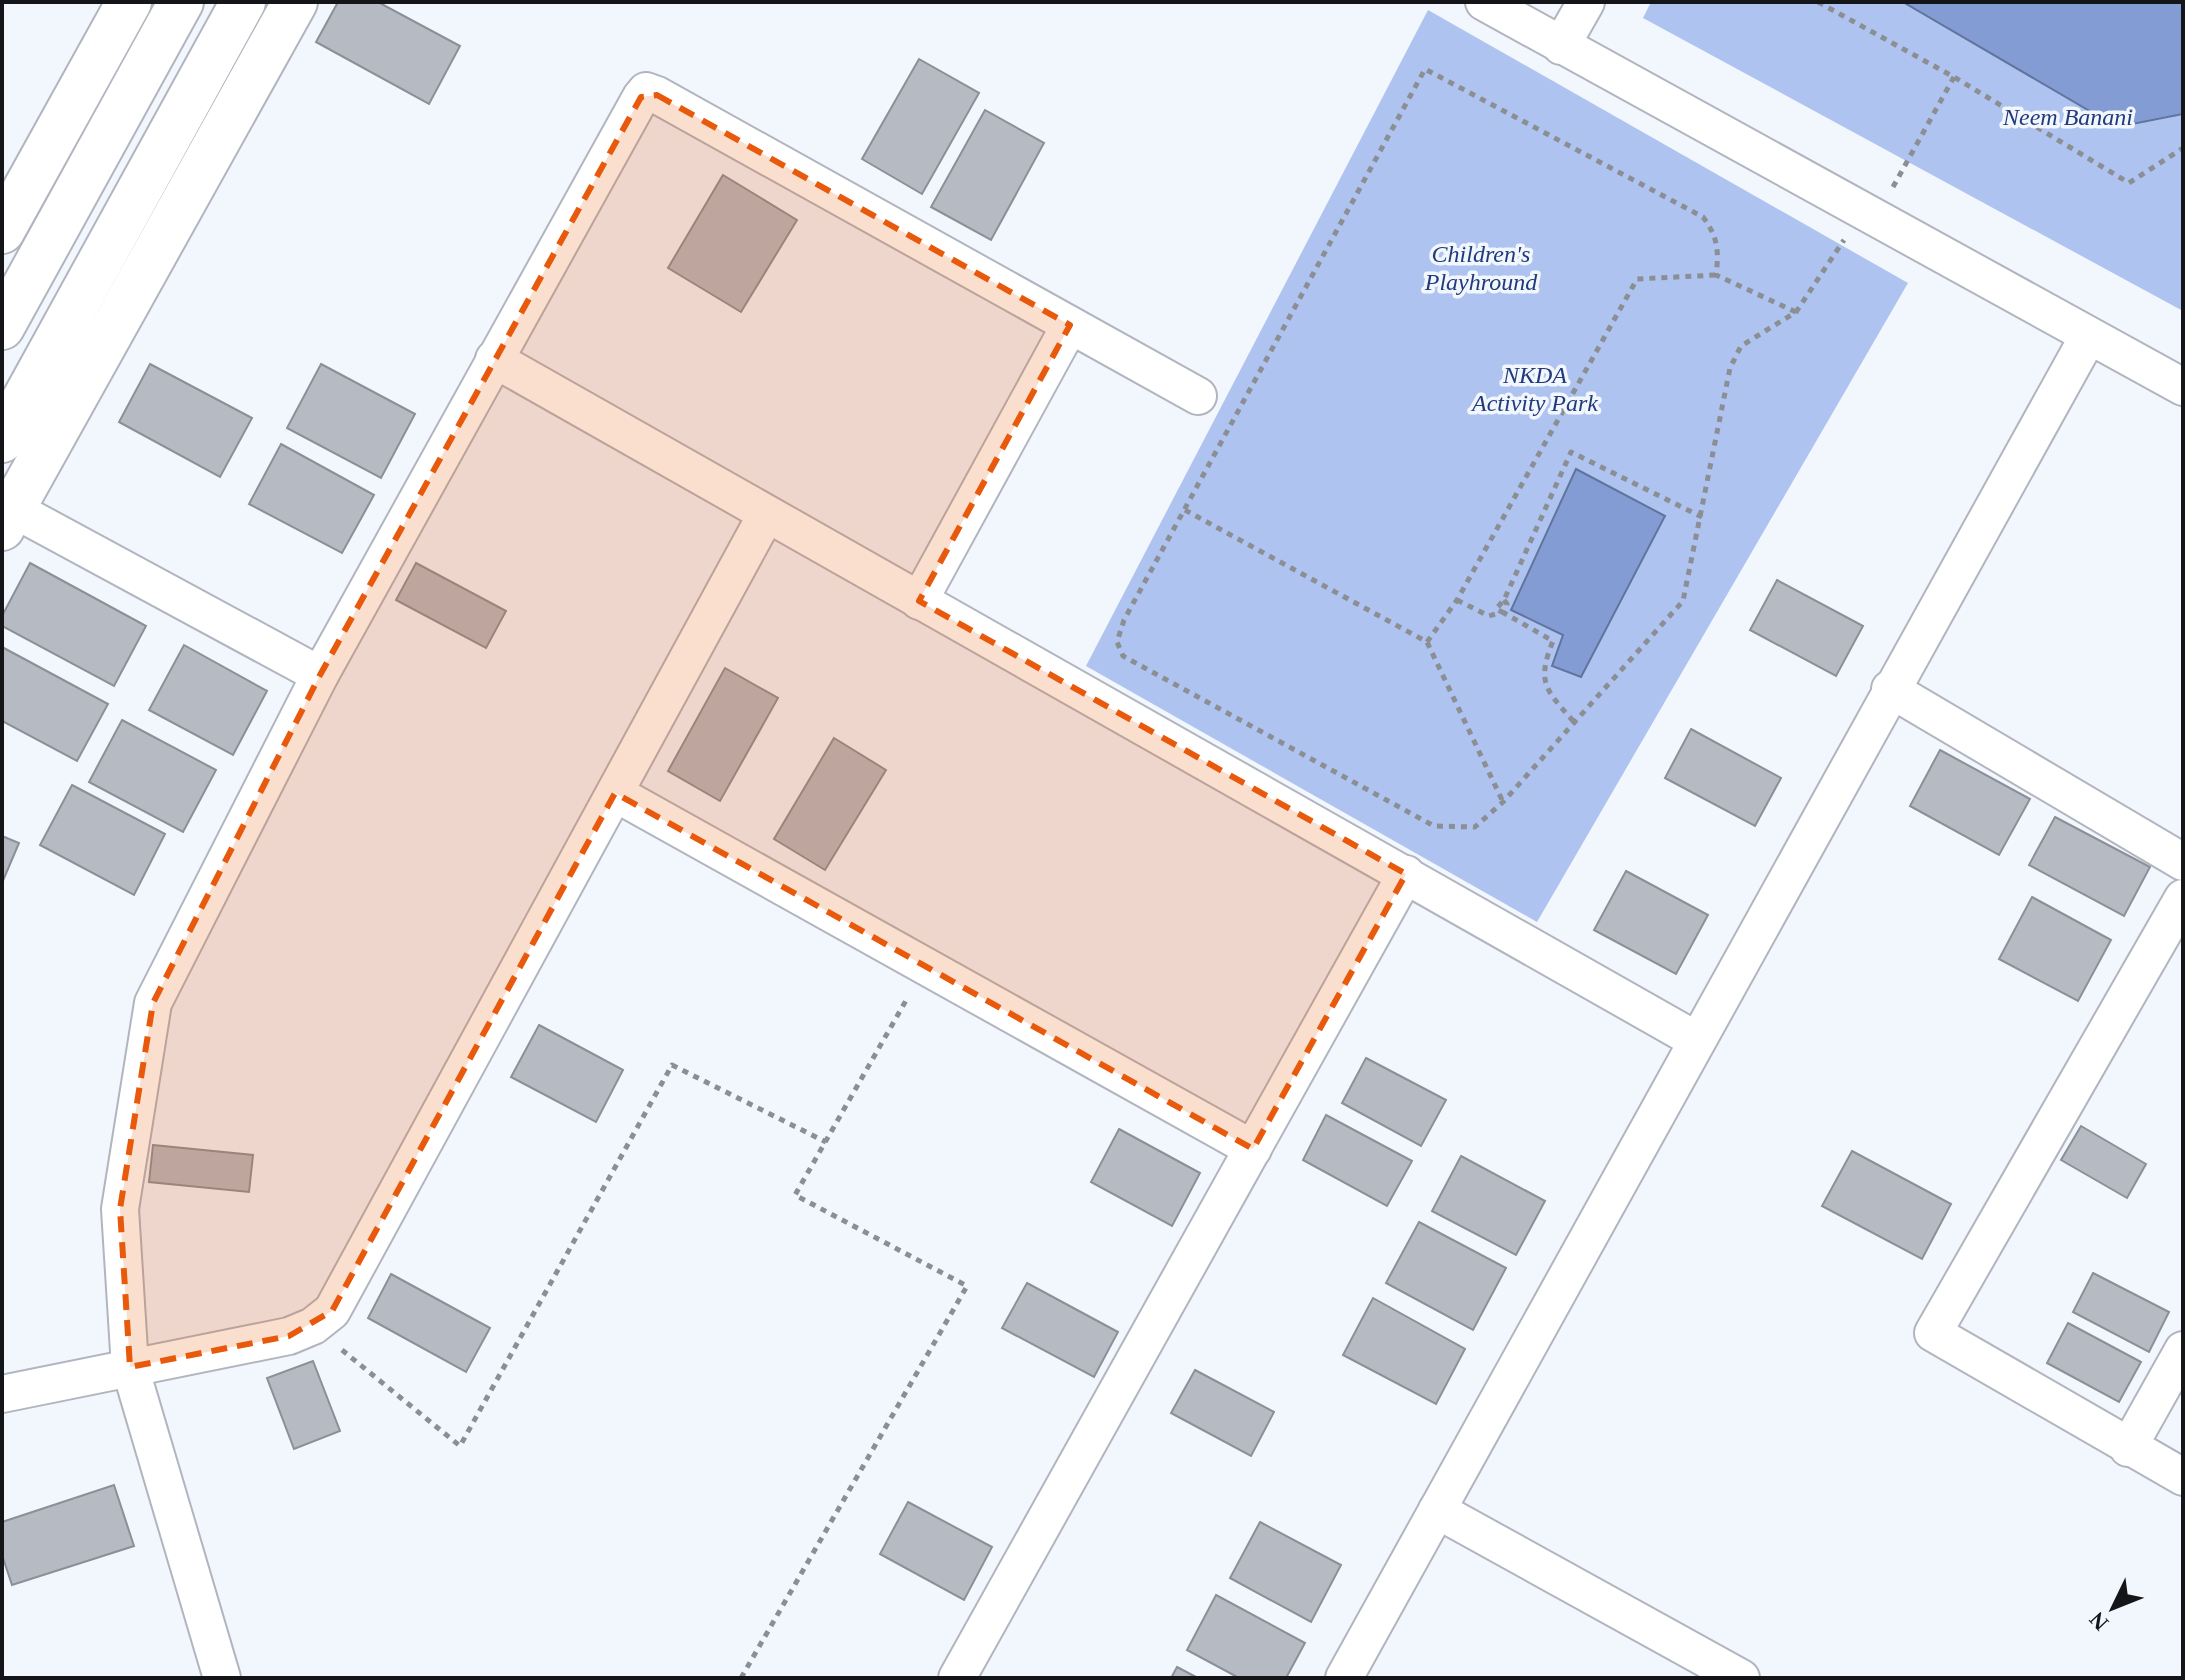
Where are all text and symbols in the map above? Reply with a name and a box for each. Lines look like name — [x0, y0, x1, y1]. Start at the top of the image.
park label: Neem Banani — [2002, 104, 2133, 130]
park label: Children's Playhround — [1424, 241, 1538, 295]
park label: NKDA Activity Park — [1470, 362, 1598, 416]
north arrow — [2073, 1568, 2153, 1648]
text: N — [2084, 1607, 2113, 1636]

